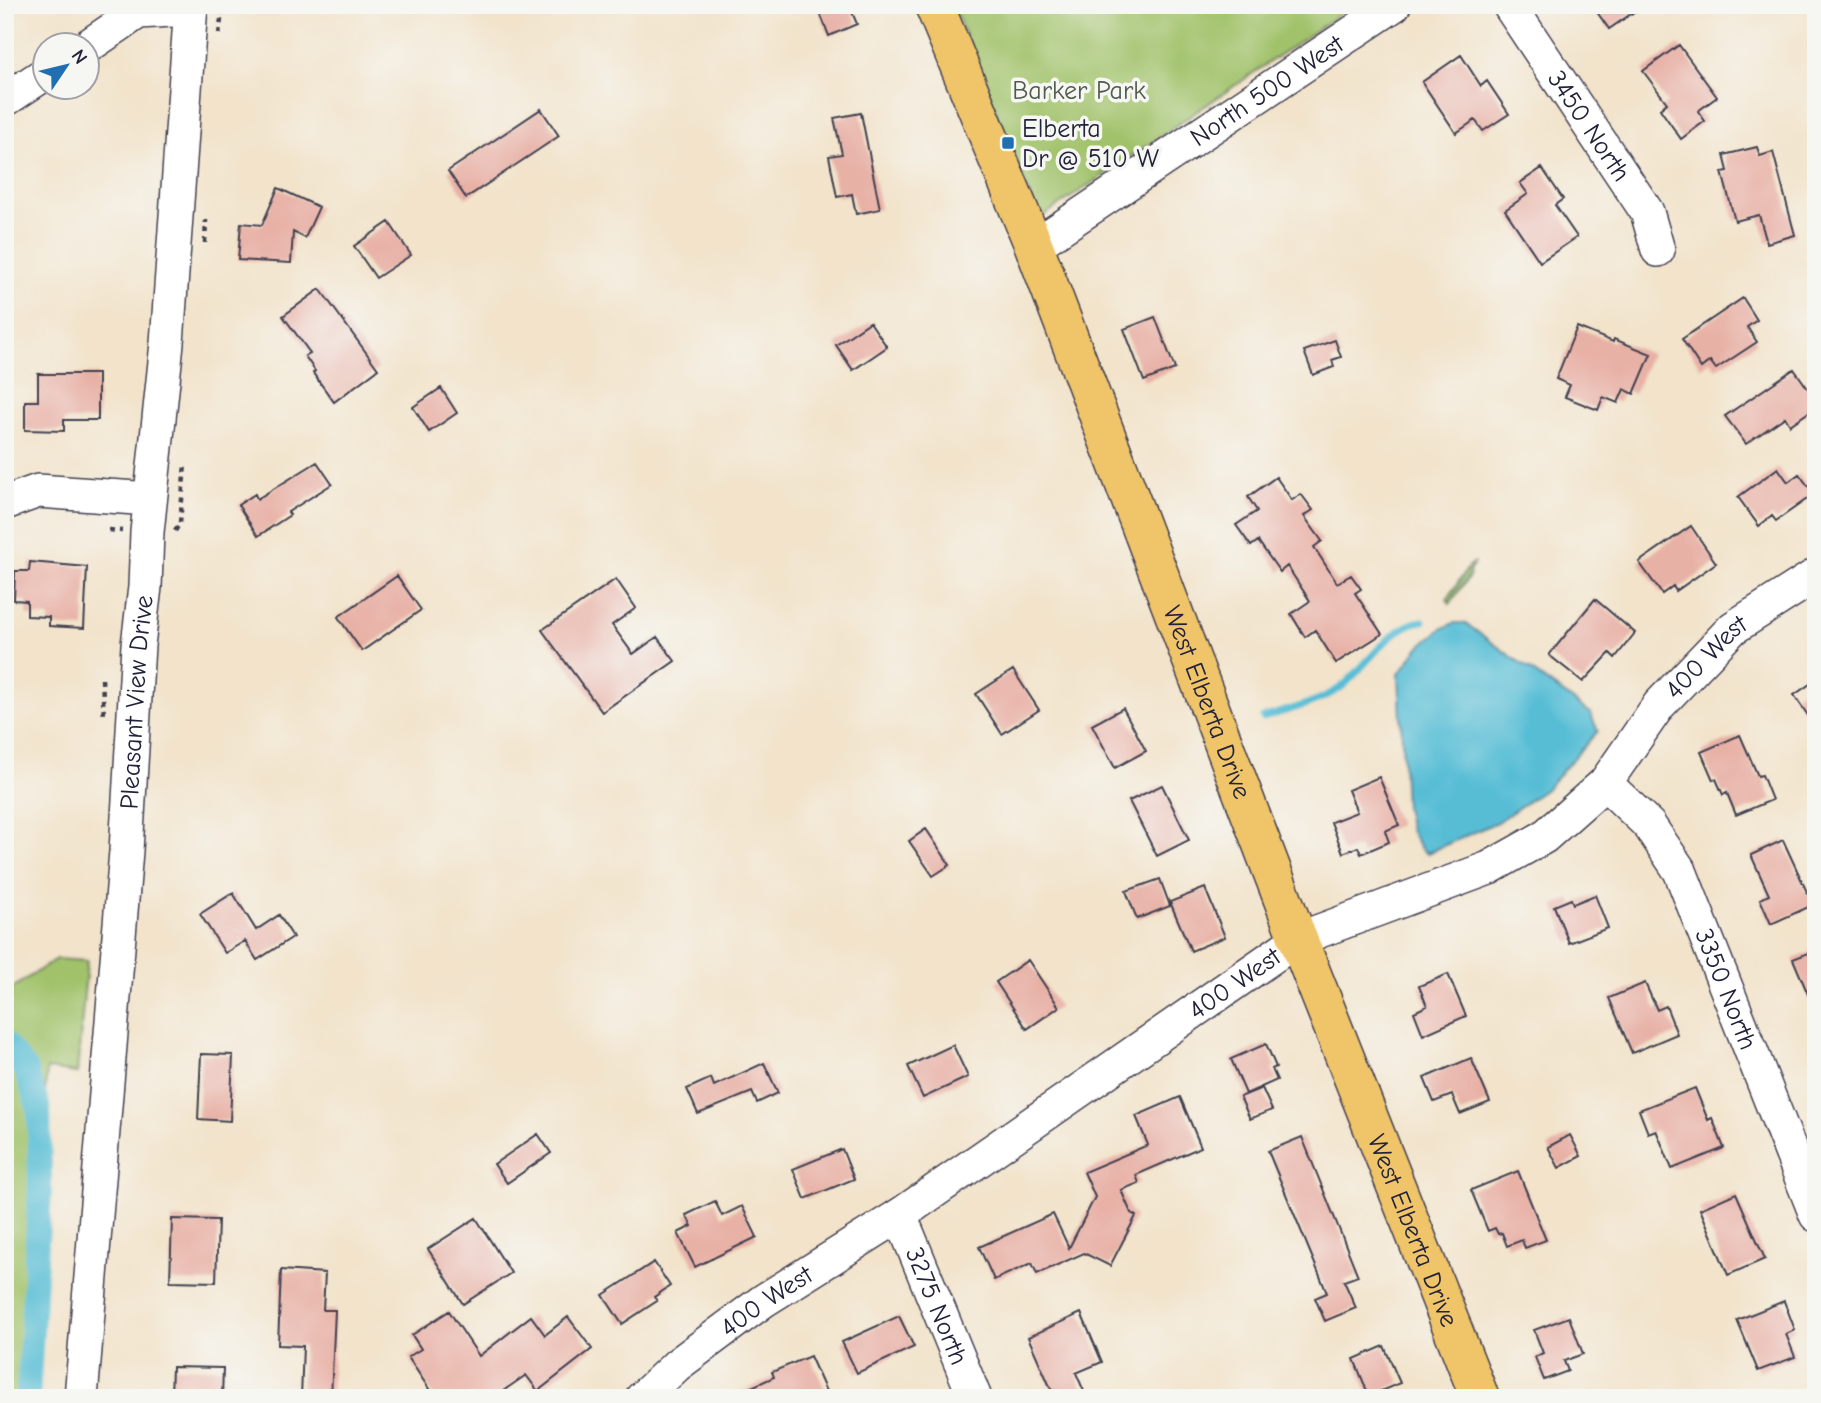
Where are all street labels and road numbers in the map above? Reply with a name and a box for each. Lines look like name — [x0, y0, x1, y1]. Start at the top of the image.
street label: North 500 West — [1185, 28, 1351, 153]
street label: 3450 North — [1541, 65, 1636, 187]
street label: Pleasant View Drive — [114, 594, 160, 810]
street label: West Elberta Drive — [1156, 602, 1257, 803]
street label: 400 West — [1659, 608, 1754, 705]
street label: 3350 North — [1688, 924, 1763, 1054]
street label: 400 West — [1183, 941, 1288, 1026]
street label: West Elberta Drive — [1361, 1130, 1464, 1331]
street label: 3275 North — [899, 1243, 974, 1369]
street label: 400 West — [715, 1259, 820, 1344]

